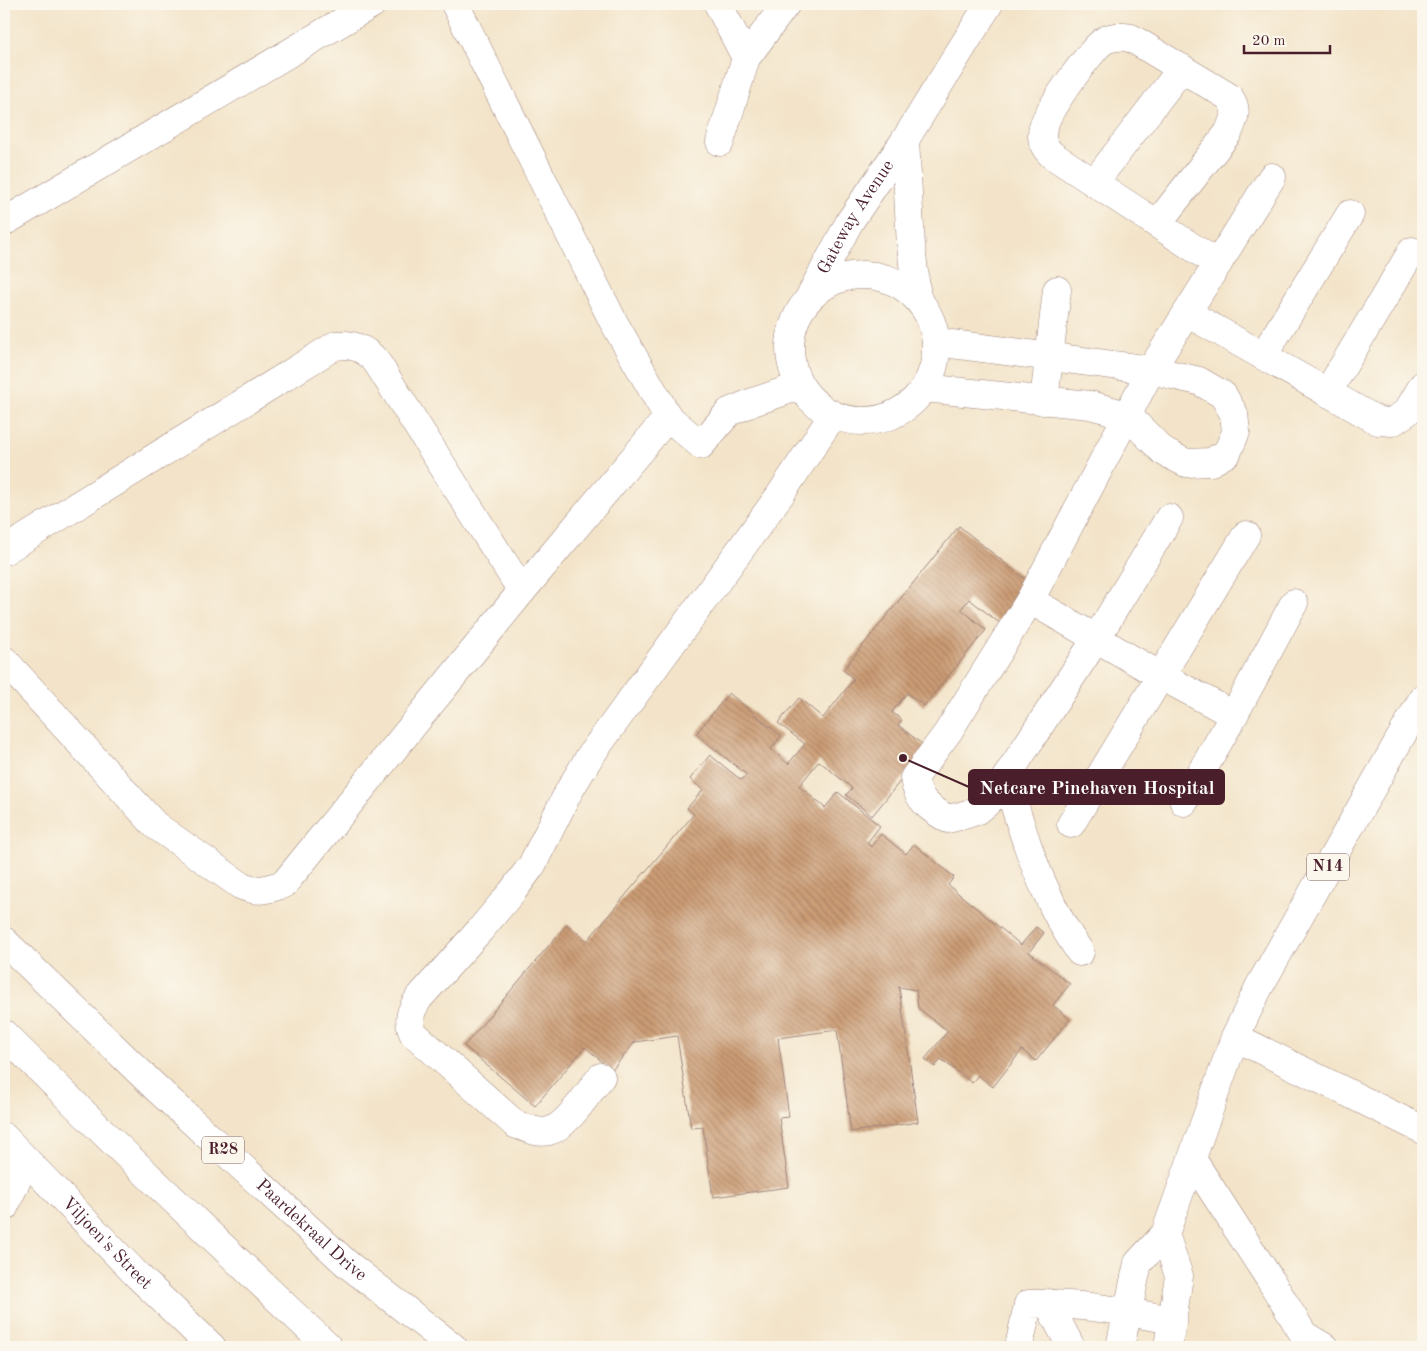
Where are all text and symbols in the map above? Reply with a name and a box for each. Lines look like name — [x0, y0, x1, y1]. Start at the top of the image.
scale bar — [1244, 22, 1331, 54]
text: 20 m — [1252, 34, 1286, 49]
street label: Gateway Avenue — [814, 157, 898, 277]
callout: Netcare Pinehaven Hospital — [969, 770, 1224, 804]
text: Netcare Pinehaven Hospital — [980, 780, 1215, 799]
road number: N14 — [1307, 854, 1349, 880]
road number: R28 — [202, 1136, 244, 1164]
street label: Paardekraal Drive — [253, 1176, 370, 1284]
street label: Viljoen's Street — [58, 1194, 155, 1293]

